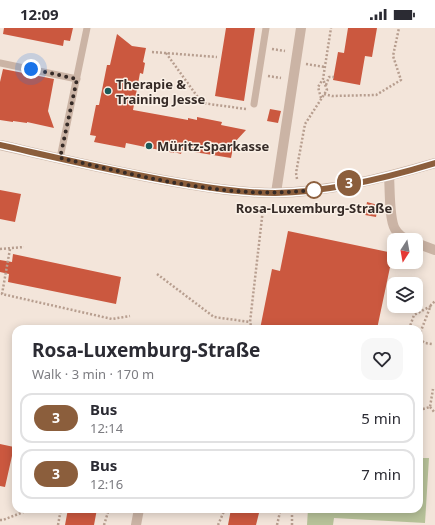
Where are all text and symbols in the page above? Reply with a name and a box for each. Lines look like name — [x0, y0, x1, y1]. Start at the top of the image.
text: 12:09 — [20, 4, 59, 24]
your location — [21, 59, 41, 79]
place label: Therapie & Training Jesse — [116, 75, 206, 108]
marker: Therapie & Training Jesse — [103, 86, 113, 96]
place label: Müritz-Sparkasse — [157, 137, 269, 155]
marker: Müritz-Sparkasse — [144, 141, 154, 151]
line badge: 3 — [336, 170, 362, 196]
text: 3 — [345, 173, 353, 192]
marker: Rosa-Luxemburg-Straße — [305, 181, 323, 199]
place label: Rosa-Luxemburg-Straße — [236, 199, 392, 217]
north arrow — [387, 233, 423, 269]
map controls — [387, 233, 423, 313]
button: layers — [387, 277, 423, 313]
text: Rosa-Luxemburg-Straße — [32, 337, 260, 363]
button: heart — [361, 338, 403, 380]
text: Walk · 3 min · 170 m — [32, 365, 154, 383]
text: Bus — [90, 399, 117, 419]
text: 3 — [52, 408, 60, 427]
text: 5 min — [361, 408, 401, 428]
text: 12:14 — [90, 419, 123, 437]
text: Bus — [90, 455, 117, 475]
text: 3 — [52, 464, 60, 483]
text: 7 min — [361, 464, 401, 484]
text: 12:16 — [90, 475, 123, 493]

